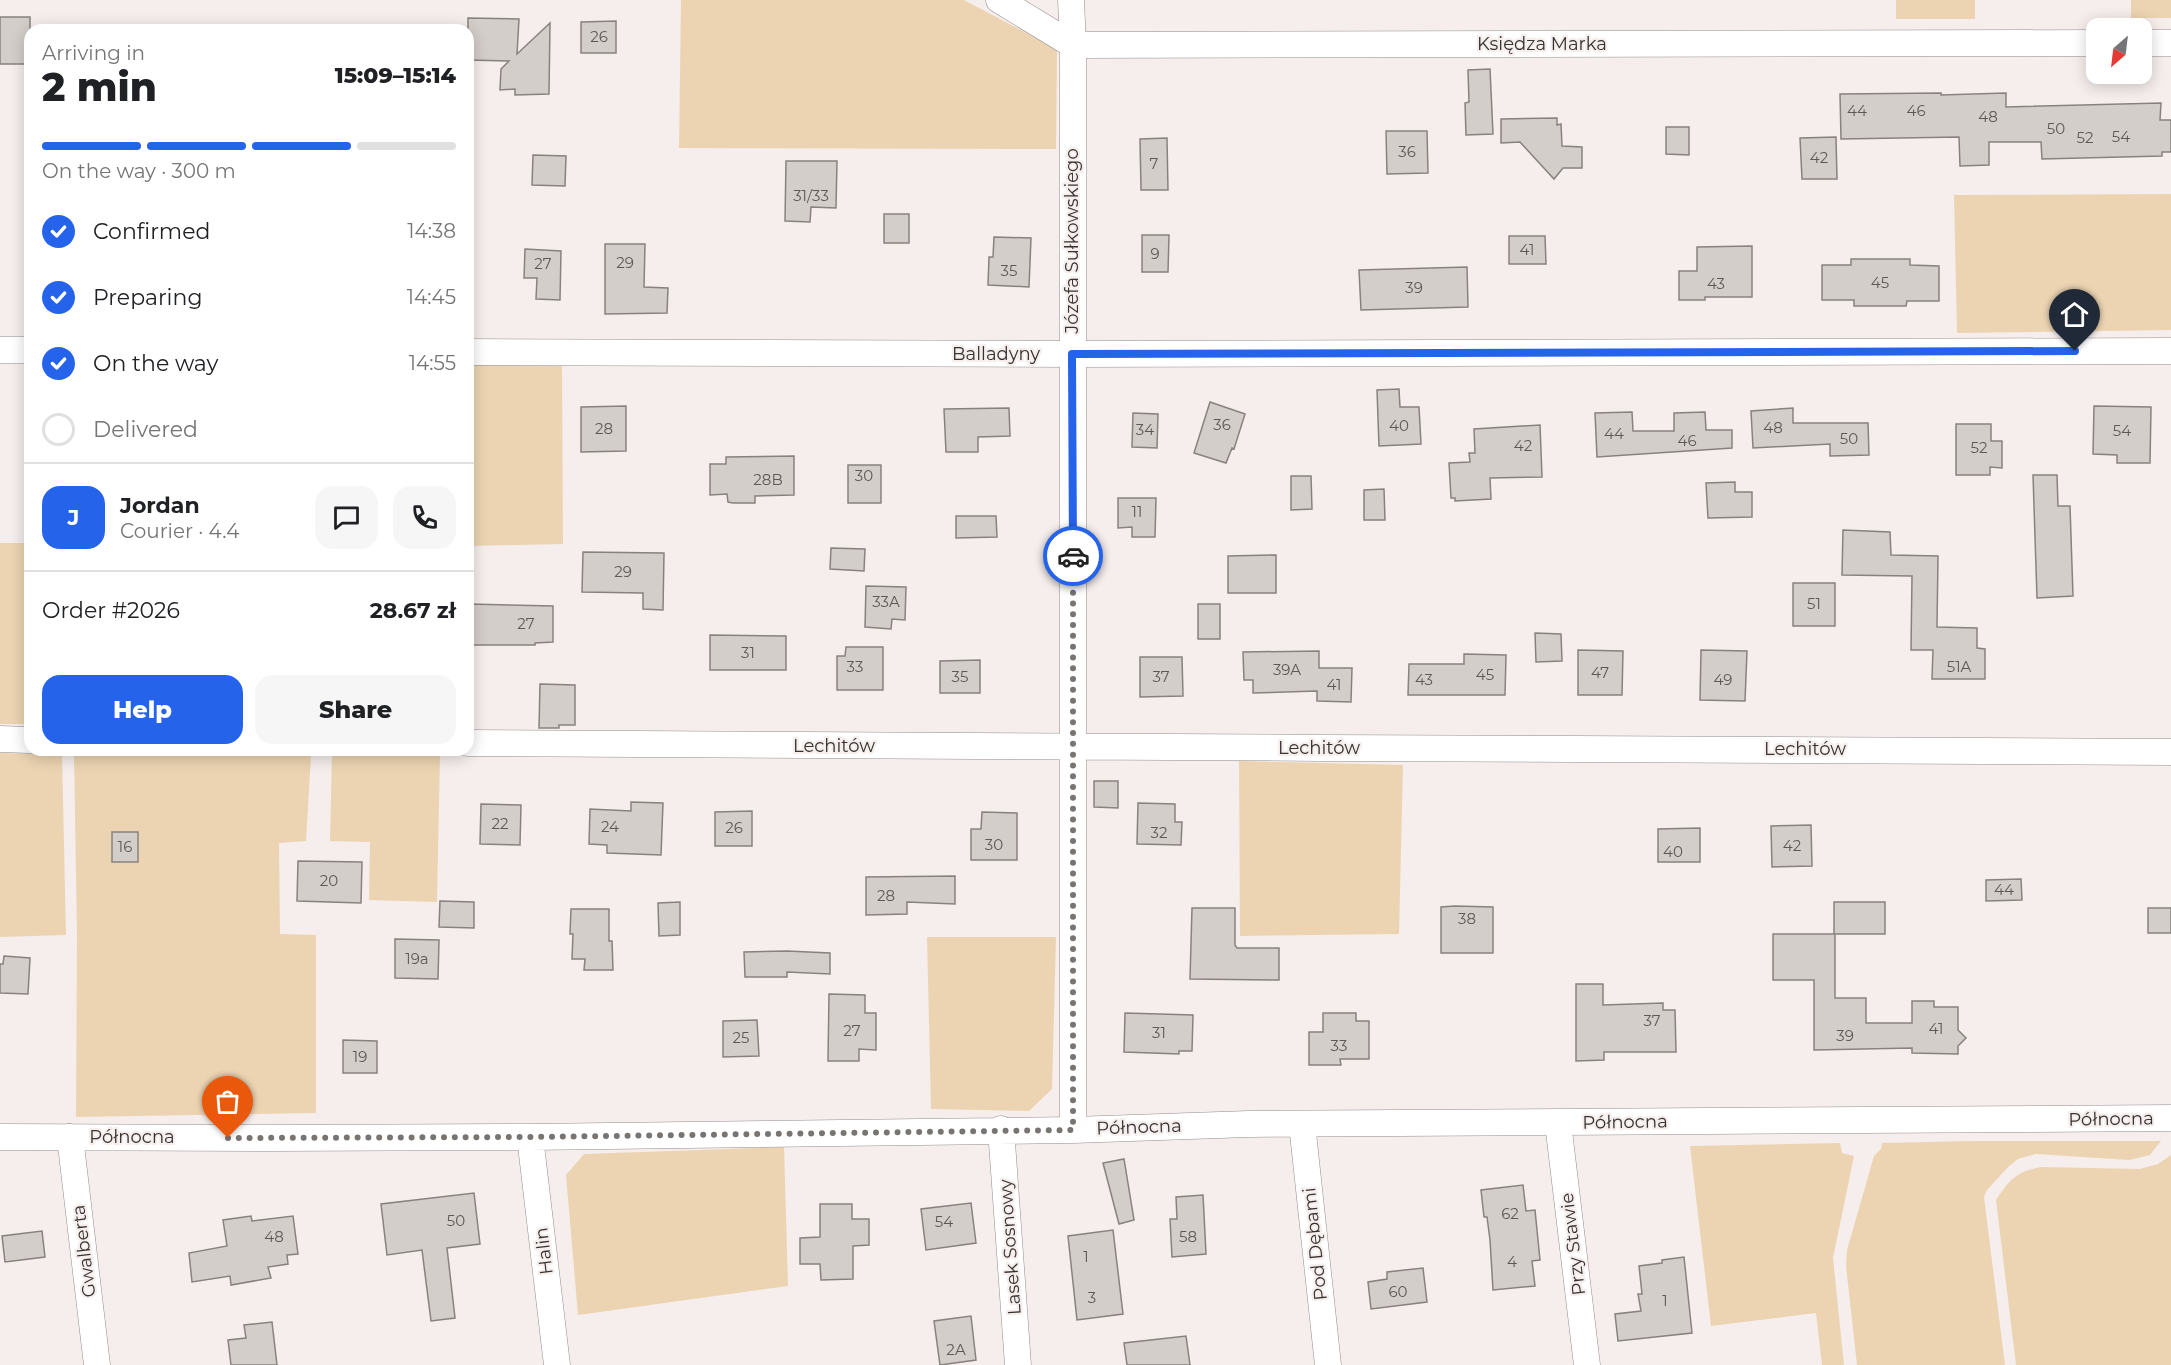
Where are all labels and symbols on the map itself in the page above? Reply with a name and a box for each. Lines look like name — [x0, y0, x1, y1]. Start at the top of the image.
north arrow — [2086, 18, 2152, 84]
house number: 26 — [590, 27, 608, 46]
street label: Księdza Marka — [1477, 33, 1607, 55]
house number: 44 — [1847, 101, 1867, 120]
house number: 46 — [1906, 101, 1926, 120]
house number: 48 — [1978, 107, 1998, 126]
house number: 50 — [2047, 119, 2065, 138]
house number: 54 — [2112, 127, 2130, 146]
house number: 52 — [2077, 128, 2093, 147]
house number: 36 — [1398, 142, 1416, 161]
street label: Józefa Sułkowskiego — [1061, 148, 1083, 335]
house number: 42 — [1810, 148, 1828, 167]
house number: 7 — [1150, 154, 1159, 173]
house number: 31/33 — [793, 186, 829, 205]
house number: 41 — [1520, 240, 1534, 259]
house number: 9 — [1150, 244, 1160, 263]
house number: 29 — [616, 253, 634, 272]
house number: 27 — [534, 254, 552, 273]
house number: 35 — [1001, 261, 1017, 280]
house number: 45 — [1871, 273, 1889, 292]
house number: 43 — [1707, 274, 1725, 293]
house number: 39 — [1405, 278, 1423, 297]
pin — [2049, 289, 2100, 351]
street label: Balladyny — [952, 343, 1040, 365]
house number: 36 — [1213, 415, 1231, 434]
house number: 40 — [1389, 416, 1409, 435]
house number: 48 — [1763, 418, 1783, 437]
house number: 28 — [595, 419, 613, 438]
house number: 34 — [1136, 420, 1154, 439]
house number: 54 — [2113, 421, 2131, 440]
house number: 44 — [1604, 424, 1624, 443]
house number: 50 — [1840, 429, 1858, 448]
house number: 46 — [1677, 431, 1697, 450]
house number: 42 — [1514, 436, 1532, 455]
house number: 52 — [1971, 438, 1987, 457]
house number: 30 — [855, 466, 873, 485]
house number: 28B — [753, 470, 783, 489]
house number: 11 — [1132, 502, 1142, 521]
courier — [1043, 526, 1103, 586]
house number: 29 — [614, 562, 632, 581]
house number: 33A — [872, 592, 900, 611]
house number: 51 — [1807, 594, 1821, 613]
house number: 27 — [517, 614, 535, 633]
house number: 31 — [741, 643, 755, 662]
house number: 33 — [847, 657, 863, 676]
house number: 51A — [1947, 657, 1972, 676]
house number: 39A — [1273, 660, 1301, 679]
house number: 47 — [1591, 663, 1609, 682]
house number: 45 — [1476, 665, 1494, 684]
house number: 35 — [952, 667, 968, 686]
house number: 37 — [1152, 667, 1170, 686]
house number: 43 — [1415, 670, 1433, 689]
house number: 49 — [1714, 670, 1732, 689]
house number: 41 — [1327, 675, 1341, 694]
street label: Lechitów — [793, 735, 875, 757]
street label: Lechitów — [1278, 737, 1360, 759]
street label: Lechitów — [1764, 738, 1846, 760]
house number: 22 — [491, 814, 509, 833]
house number: 24 — [601, 817, 619, 836]
house number: 26 — [725, 818, 743, 837]
house number: 32 — [1151, 823, 1167, 842]
house number: 30 — [985, 835, 1003, 854]
house number: 42 — [1783, 836, 1801, 855]
house number: 16 — [118, 837, 132, 856]
house number: 40 — [1663, 842, 1683, 861]
house number: 20 — [320, 871, 338, 890]
house number: 44 — [1994, 880, 2014, 899]
house number: 28 — [877, 886, 895, 905]
house number: 38 — [1458, 909, 1476, 928]
house number: 19a — [405, 949, 429, 968]
house number: 37 — [1643, 1011, 1661, 1030]
house number: 41 — [1929, 1019, 1943, 1038]
house number: 27 — [843, 1021, 861, 1040]
house number: 31 — [1152, 1023, 1166, 1042]
house number: 39 — [1836, 1026, 1854, 1045]
house number: 25 — [732, 1028, 750, 1047]
house number: 33 — [1331, 1036, 1347, 1055]
house number: 19 — [353, 1047, 367, 1066]
pin — [202, 1076, 253, 1138]
street label: Północna — [2068, 1107, 2154, 1131]
street label: Północna — [1582, 1110, 1668, 1134]
street label: Północna — [1096, 1115, 1182, 1139]
street label: Północna — [89, 1126, 175, 1148]
street label: Lasek Sosnowy — [994, 1178, 1026, 1316]
street label: Pod Dębami — [1298, 1186, 1332, 1302]
street label: Przy Stawie — [1556, 1191, 1590, 1297]
street label: Gwalberta — [67, 1204, 101, 1298]
house number: 62 — [1501, 1204, 1519, 1223]
house number: 50 — [447, 1211, 465, 1230]
house number: 54 — [935, 1212, 953, 1231]
street label: Halin — [530, 1226, 558, 1276]
house number: 48 — [264, 1227, 284, 1246]
house number: 58 — [1179, 1227, 1197, 1246]
house number: 1 — [1083, 1247, 1089, 1266]
house number: 4 — [1507, 1252, 1517, 1271]
house number: 60 — [1388, 1282, 1408, 1301]
house number: 3 — [1088, 1288, 1096, 1307]
house number: 1 — [1662, 1291, 1668, 1310]
house number: 2A — [946, 1340, 966, 1359]

